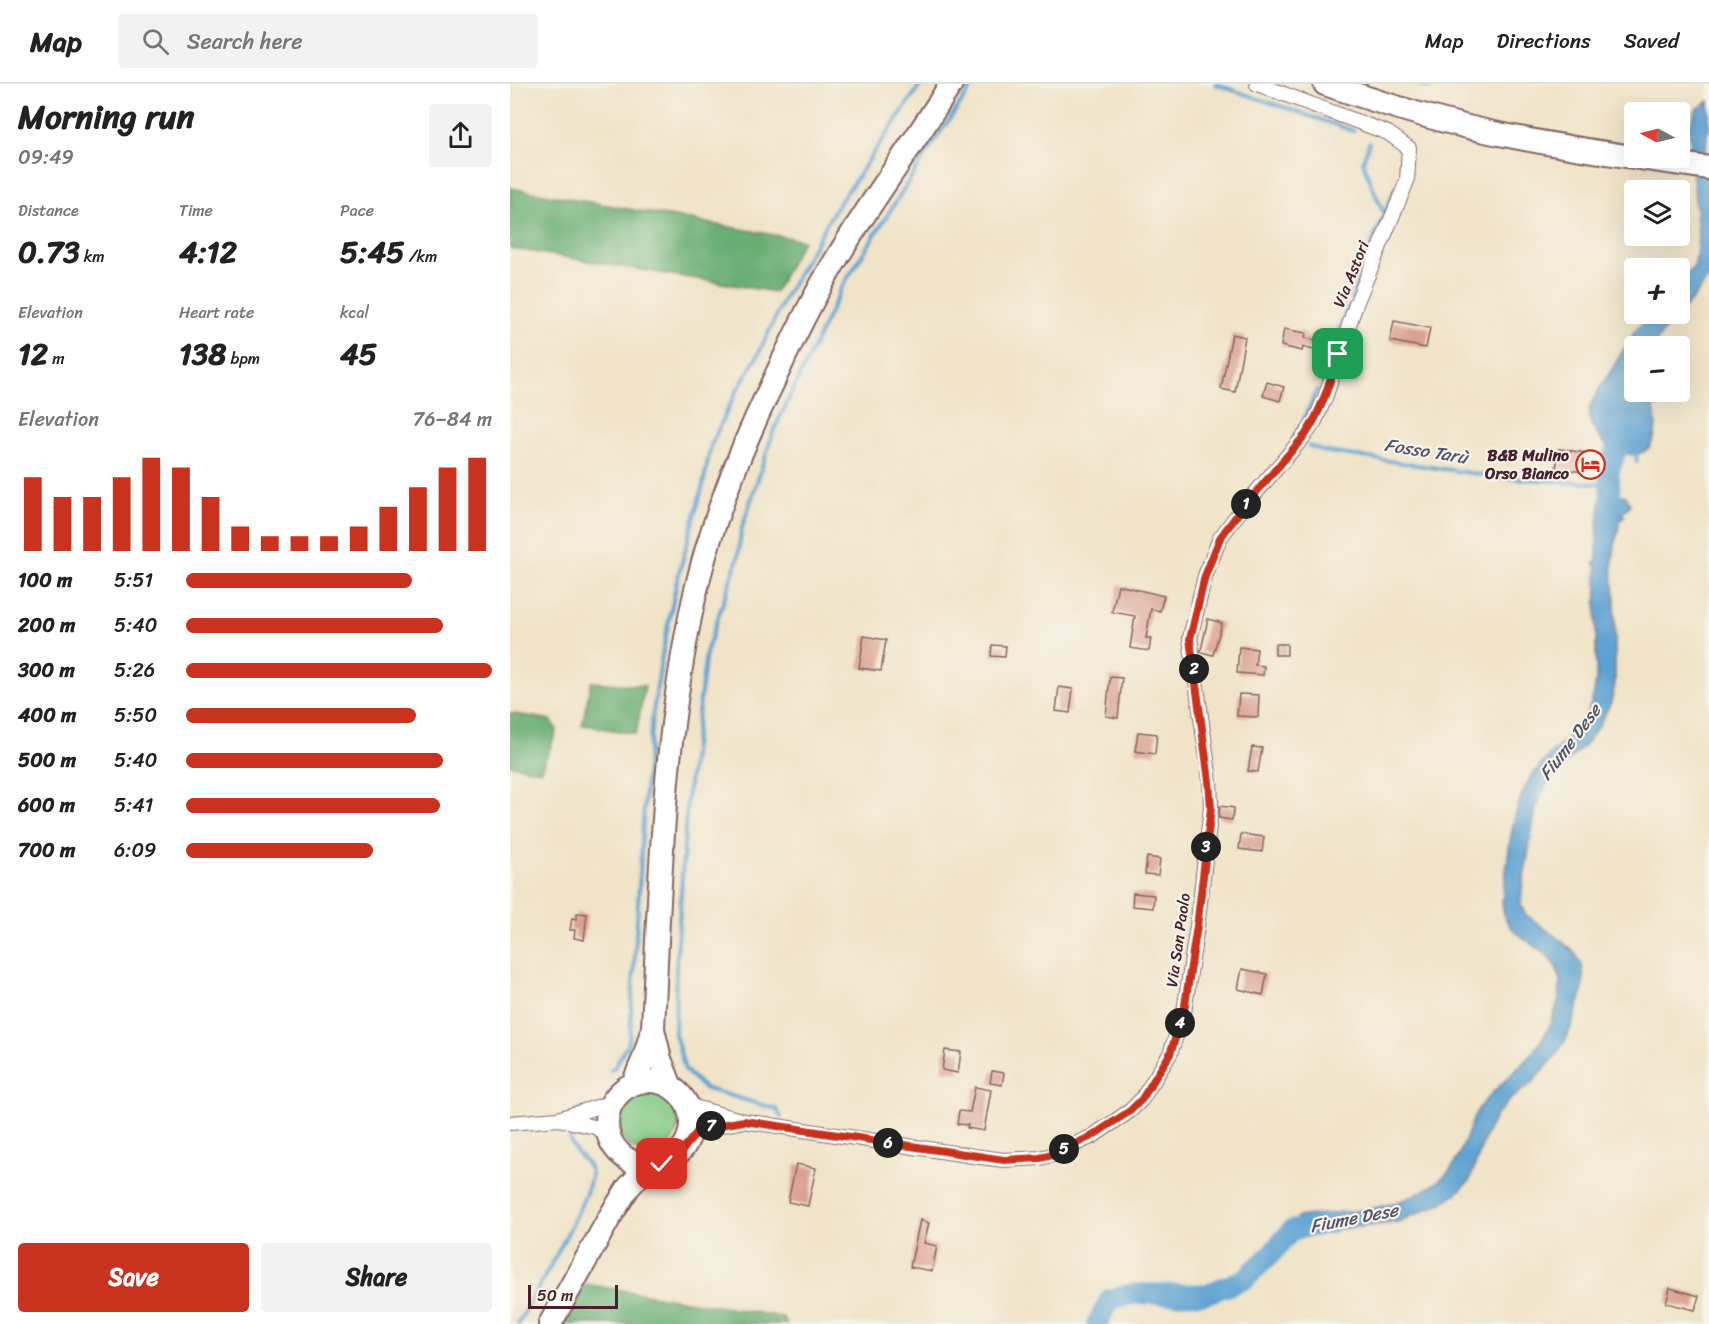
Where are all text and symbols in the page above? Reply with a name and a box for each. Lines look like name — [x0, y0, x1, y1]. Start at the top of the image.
search box — [118, 14, 538, 68]
text: Map — [30, 17, 82, 66]
text: Search here — [187, 22, 303, 61]
text: Map — [1425, 22, 1463, 60]
text: Directions — [1496, 22, 1591, 60]
text: Saved — [1624, 22, 1679, 60]
icon: search — [139, 25, 172, 58]
text: Morning run — [18, 88, 194, 146]
north arrow — [1624, 102, 1690, 168]
map controls — [1624, 102, 1690, 402]
button: share — [429, 104, 492, 167]
text: 09:49 — [18, 140, 74, 175]
button: layers — [1624, 180, 1690, 246]
text: Distance — [18, 196, 79, 225]
text: Time — [179, 196, 213, 225]
text: Pace — [340, 196, 374, 225]
text: 0.73 — [18, 225, 80, 279]
text: 4:12 — [179, 225, 237, 279]
text: 5:45 — [340, 225, 404, 279]
street label: Via Astori — [1324, 236, 1378, 312]
text: km — [80, 242, 105, 271]
text: /km — [404, 242, 437, 271]
button: + — [1624, 258, 1690, 324]
text: Elevation — [18, 298, 83, 327]
text: Heart rate — [179, 298, 254, 327]
text: kcal — [340, 298, 369, 327]
text: 12 — [18, 327, 48, 381]
text: 138 — [179, 327, 226, 381]
text: 45 — [340, 327, 377, 381]
pin — [1312, 328, 1363, 379]
button: − — [1624, 336, 1690, 402]
icon: arrive — [1321, 337, 1354, 370]
text: m — [48, 344, 65, 373]
text: bpm — [226, 344, 260, 373]
text: Elevation — [18, 402, 99, 437]
text: 76–84 m — [413, 402, 492, 437]
water label: Fosso Tarù — [1382, 429, 1472, 474]
place label: B&B Mulino Orso Bianco — [1484, 441, 1570, 488]
hotel icon: B&B Mulino Orso Bianco — [1574, 448, 1606, 480]
pin: 1 — [1231, 489, 1261, 519]
text: 1 — [1243, 489, 1249, 518]
text: 100 m — [18, 563, 72, 598]
text: 5:51 — [114, 563, 153, 598]
text: 200 m — [18, 608, 75, 643]
text: 5:40 — [114, 608, 157, 643]
text: 300 m — [18, 653, 75, 688]
text: 5:26 — [114, 653, 155, 688]
pin: 2 — [1179, 654, 1209, 684]
text: 2 — [1189, 654, 1199, 683]
water label: Fiume Dese — [1530, 695, 1611, 787]
text: 400 m — [18, 698, 76, 733]
text: 5:50 — [114, 698, 157, 733]
text: 500 m — [18, 743, 76, 778]
text: 5:40 — [114, 743, 157, 778]
text: 600 m — [18, 788, 75, 823]
text: 5:41 — [114, 788, 153, 823]
pin: 3 — [1191, 832, 1221, 862]
text: 3 — [1202, 832, 1210, 861]
text: 700 m — [18, 833, 75, 868]
text: 6:09 — [114, 833, 156, 868]
street label: Via San Paolo — [1157, 891, 1199, 989]
pin: 4 — [1165, 1008, 1195, 1038]
text: 4 — [1175, 1008, 1185, 1037]
pin: 7 — [696, 1111, 726, 1141]
text: 7 — [706, 1111, 716, 1140]
pin: 6 — [873, 1128, 903, 1158]
text: 6 — [883, 1128, 893, 1157]
pin: 5 — [1049, 1134, 1079, 1164]
text: 5 — [1059, 1134, 1069, 1163]
pin — [636, 1138, 687, 1189]
icon: check — [645, 1147, 678, 1180]
water label: Fiume Dese — [1307, 1193, 1403, 1242]
button: Save — [18, 1243, 249, 1312]
button: Share — [261, 1243, 492, 1312]
text: 50 m — [537, 1281, 573, 1310]
scale bar — [528, 1282, 618, 1310]

